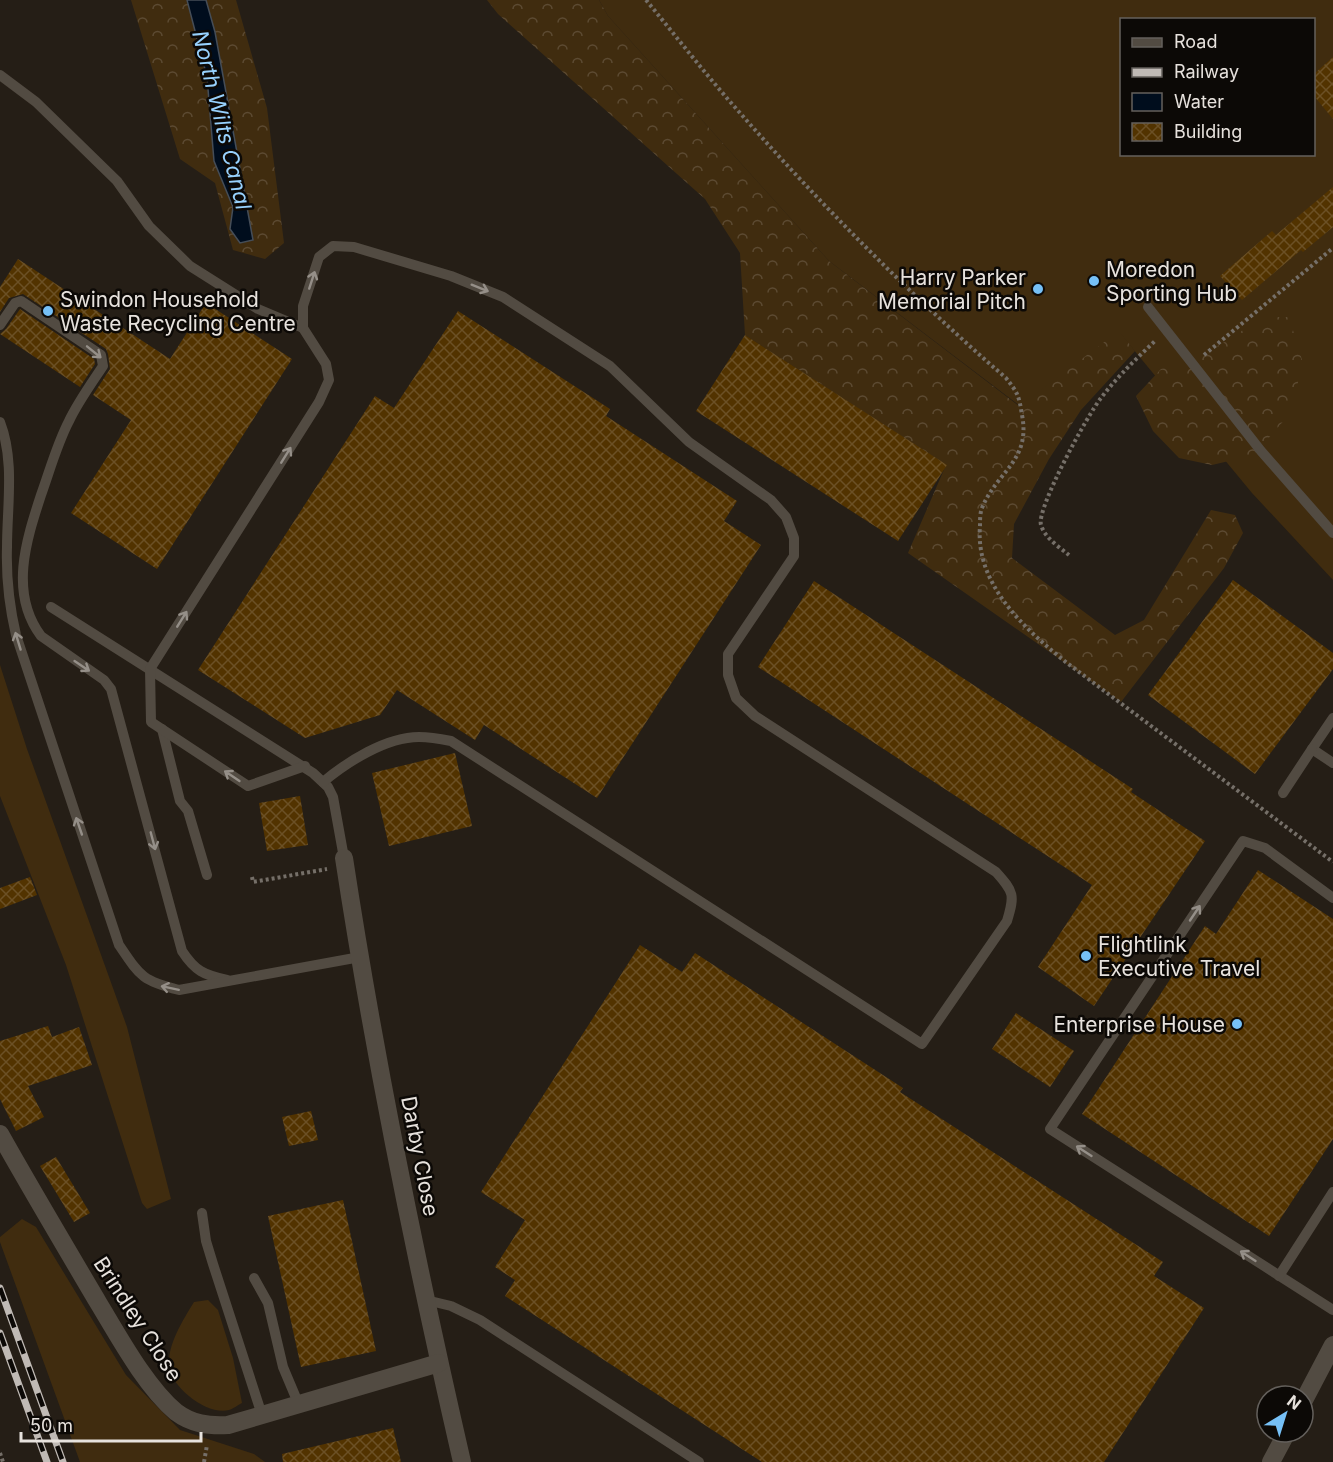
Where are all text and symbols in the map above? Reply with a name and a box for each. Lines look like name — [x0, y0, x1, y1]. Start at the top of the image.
legend — [1120, 18, 1315, 156]
water label: North Wilts Canal — [187, 28, 257, 213]
text: Road — [1174, 31, 1217, 52]
text: Railway — [1174, 61, 1239, 82]
text: Water — [1174, 91, 1224, 112]
text: Building — [1174, 121, 1242, 142]
place label: Moredon Sporting Hub — [1106, 257, 1237, 306]
place label: Harry Parker Memorial Pitch — [878, 265, 1026, 314]
one-way arrow — [307, 271, 318, 290]
marker: Moredon Sporting Hub — [1087, 274, 1101, 288]
marker: Harry Parker Memorial Pitch — [1031, 282, 1045, 296]
one-way arrow — [470, 283, 489, 294]
place label: Swindon Household Waste Recycling Centre — [60, 287, 296, 336]
marker: Swindon Household Waste Recycling Centre — [41, 304, 55, 318]
one-way arrow — [86, 345, 102, 358]
one-way arrow — [279, 446, 292, 463]
one-way arrow — [175, 611, 188, 628]
one-way arrow — [12, 632, 23, 651]
one-way arrow — [74, 660, 90, 672]
one-way arrow — [224, 769, 241, 781]
one-way arrow — [73, 817, 84, 836]
one-way arrow — [147, 831, 159, 850]
one-way arrow — [1189, 906, 1201, 922]
place label: Flightlink Executive Travel — [1098, 932, 1260, 981]
marker: Flightlink Executive Travel — [1079, 949, 1093, 963]
one-way arrow — [160, 982, 180, 993]
place label: Enterprise House — [1053, 1012, 1225, 1037]
marker: Enterprise House — [1230, 1017, 1244, 1031]
street label: Darby Close — [396, 1094, 444, 1218]
one-way arrow — [1076, 1145, 1093, 1157]
one-way arrow — [1240, 1250, 1257, 1263]
street label: Brindley Close — [88, 1252, 188, 1386]
north arrow — [1255, 1384, 1315, 1444]
text: N — [1283, 1391, 1305, 1414]
scale bar — [21, 1405, 201, 1443]
text: 50 m — [30, 1415, 73, 1436]

